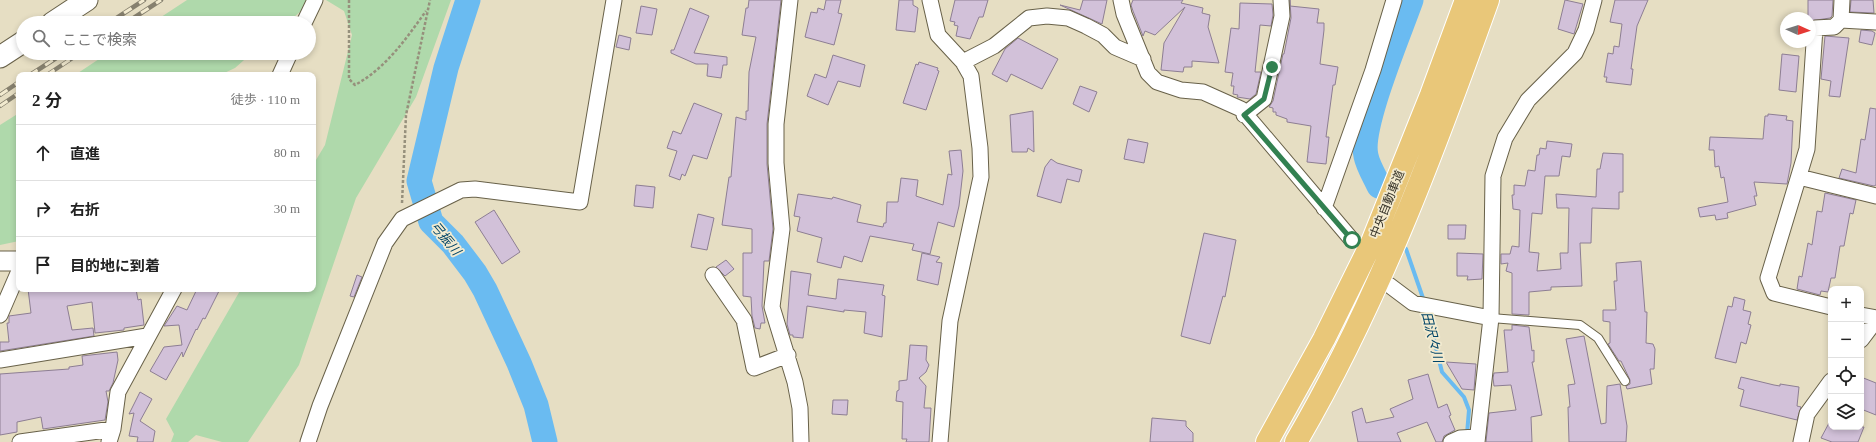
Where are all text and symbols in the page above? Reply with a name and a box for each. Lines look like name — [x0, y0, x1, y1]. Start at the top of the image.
north arrow — [1780, 12, 1816, 48]
search box — [16, 16, 316, 60]
icon: search — [30, 27, 52, 49]
text: ここで検索 — [62, 32, 137, 48]
route end — [1263, 58, 1281, 76]
text: 2 分 — [32, 91, 62, 110]
text: 徒歩 · 110 m — [231, 92, 300, 107]
icon: ahead — [32, 142, 54, 164]
text: 80 m — [274, 145, 300, 160]
text: 直進 — [70, 146, 100, 162]
street label: 中央自動車道 — [1367, 168, 1407, 240]
icon: right — [32, 198, 54, 220]
text: 30 m — [274, 201, 300, 216]
text: 右折 — [70, 202, 100, 218]
water label: 弓振川 — [427, 219, 465, 260]
route start — [1343, 231, 1361, 249]
icon: arrive — [32, 254, 54, 276]
text: 目的地に到着 — [70, 258, 160, 274]
map controls — [1828, 286, 1864, 430]
button: + — [1828, 286, 1864, 322]
water label: 田沢々川 — [1419, 310, 1447, 366]
button: − — [1828, 322, 1864, 358]
button: locate — [1828, 358, 1864, 394]
button: layers — [1828, 394, 1864, 430]

